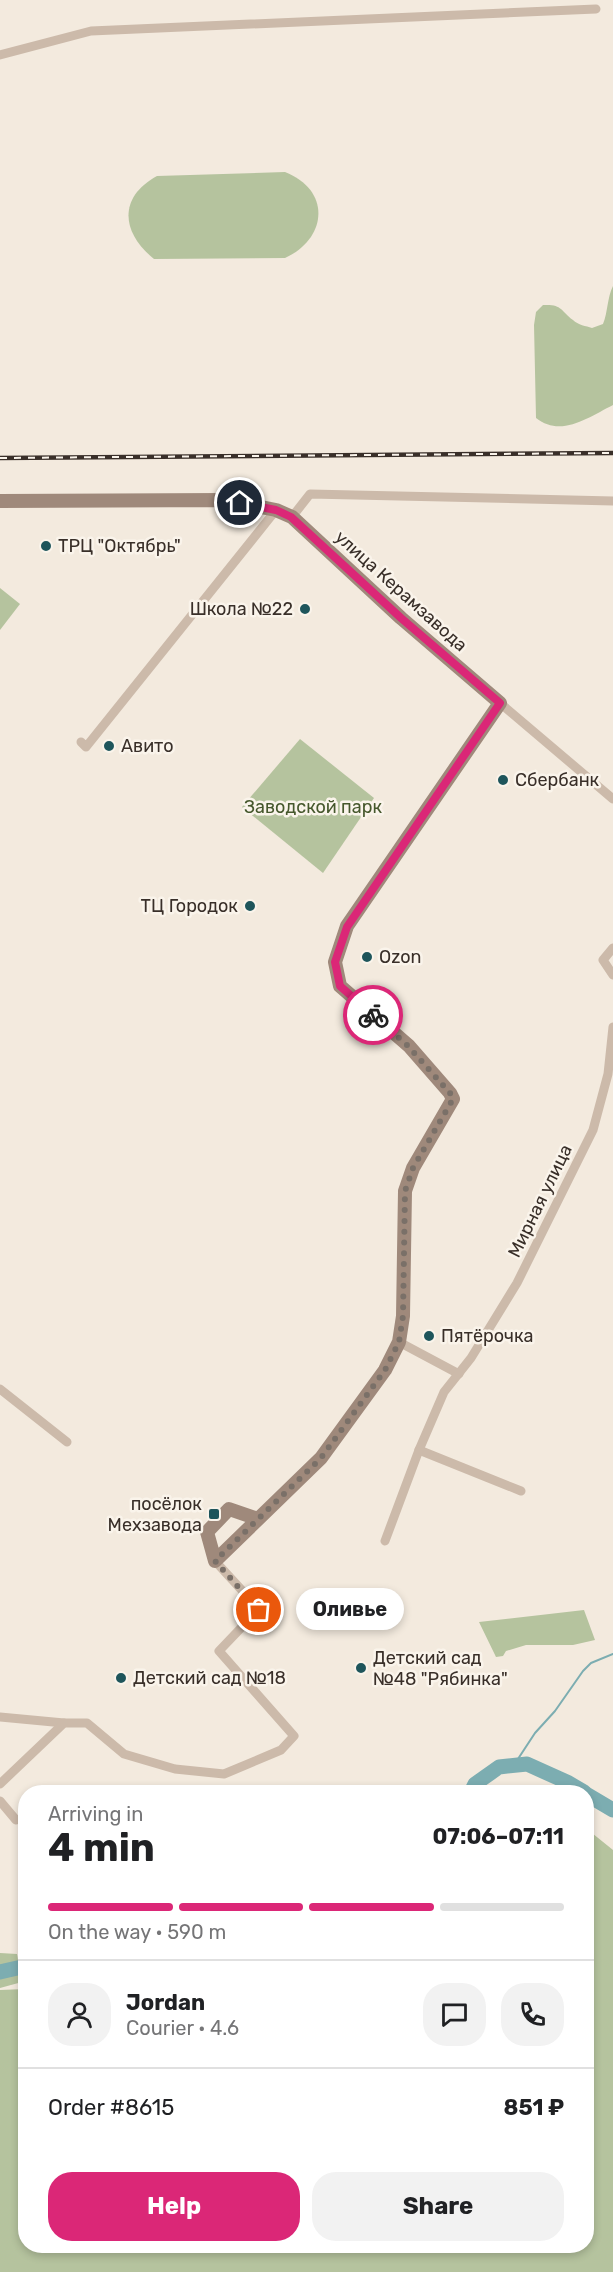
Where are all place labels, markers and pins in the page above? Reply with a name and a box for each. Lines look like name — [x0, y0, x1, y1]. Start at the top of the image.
pin — [214, 477, 265, 528]
place label: ТРЦ "Октябрь" — [58, 535, 181, 557]
marker: ТРЦ "Октябрь" — [39, 539, 53, 553]
place label: Школа №22 — [190, 598, 293, 620]
marker: Школа №22 — [298, 602, 312, 616]
place label: Авито — [121, 735, 174, 757]
marker: Авито — [102, 739, 116, 753]
place label: Сбербанк — [515, 769, 600, 791]
marker: Сбербанк — [496, 773, 510, 787]
place label: ТЦ Городок — [141, 895, 238, 917]
marker: ТЦ Городок — [243, 899, 257, 913]
place label: Ozon — [379, 946, 421, 968]
marker: Ozon — [360, 950, 374, 964]
place label: Пятёрочка — [441, 1325, 534, 1347]
marker: Пятёрочка — [422, 1329, 436, 1343]
place label: посёлок Мехзавода — [108, 1493, 202, 1536]
marker: посёлок Мехзавода — [207, 1507, 221, 1521]
pin — [233, 1584, 284, 1635]
callout: Оливье — [295, 1589, 403, 1631]
place label: Детский сад №48 "Рябинка" — [373, 1647, 508, 1690]
marker: Детский сад №48 "Рябинка" — [354, 1661, 368, 1675]
place label: Детский сад №18 — [133, 1667, 286, 1689]
marker: Детский сад №18 — [114, 1671, 128, 1685]

